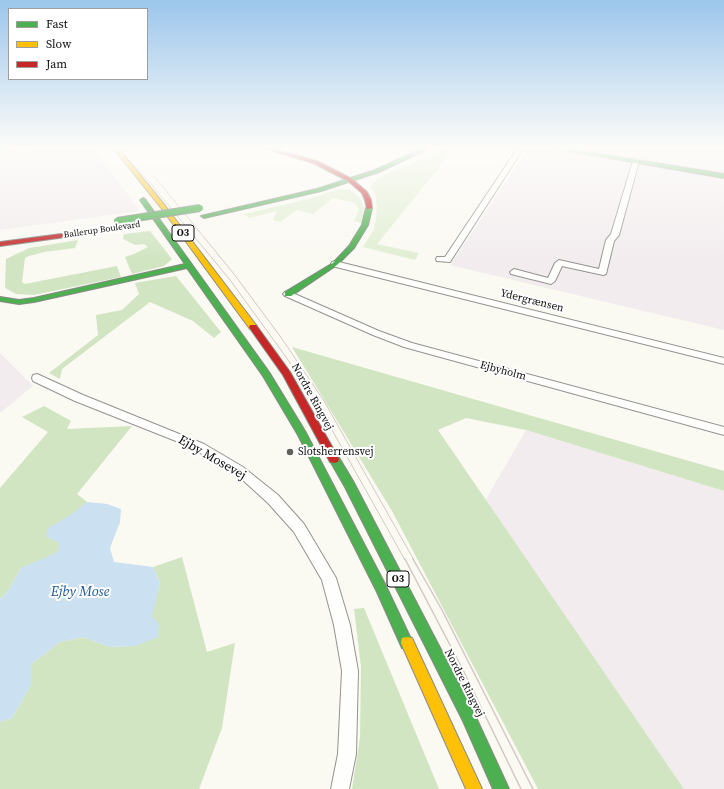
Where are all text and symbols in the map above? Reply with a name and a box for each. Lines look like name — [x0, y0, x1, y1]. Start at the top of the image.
legend — [8, 8, 148, 80]
text: Fast — [46, 16, 68, 32]
text: Slow — [46, 36, 71, 52]
text: Jam — [46, 56, 67, 72]
street label: Ballerup Boulevard — [63, 219, 141, 241]
road number: O3 — [172, 225, 194, 241]
street label: Ydergrænsen — [499, 287, 565, 315]
street label: Ejbyholm — [479, 359, 527, 383]
street label: Nordre Ringvej — [288, 361, 336, 433]
street label: Ejby Mosevej — [175, 432, 249, 484]
place label: Slotsherrensvej — [298, 445, 373, 459]
marker: Slotsherrensvej — [285, 447, 295, 457]
road number: O3 — [387, 571, 409, 587]
water label: Ejby Mose — [51, 584, 109, 600]
street label: Nordre Ringvej — [441, 647, 487, 719]

